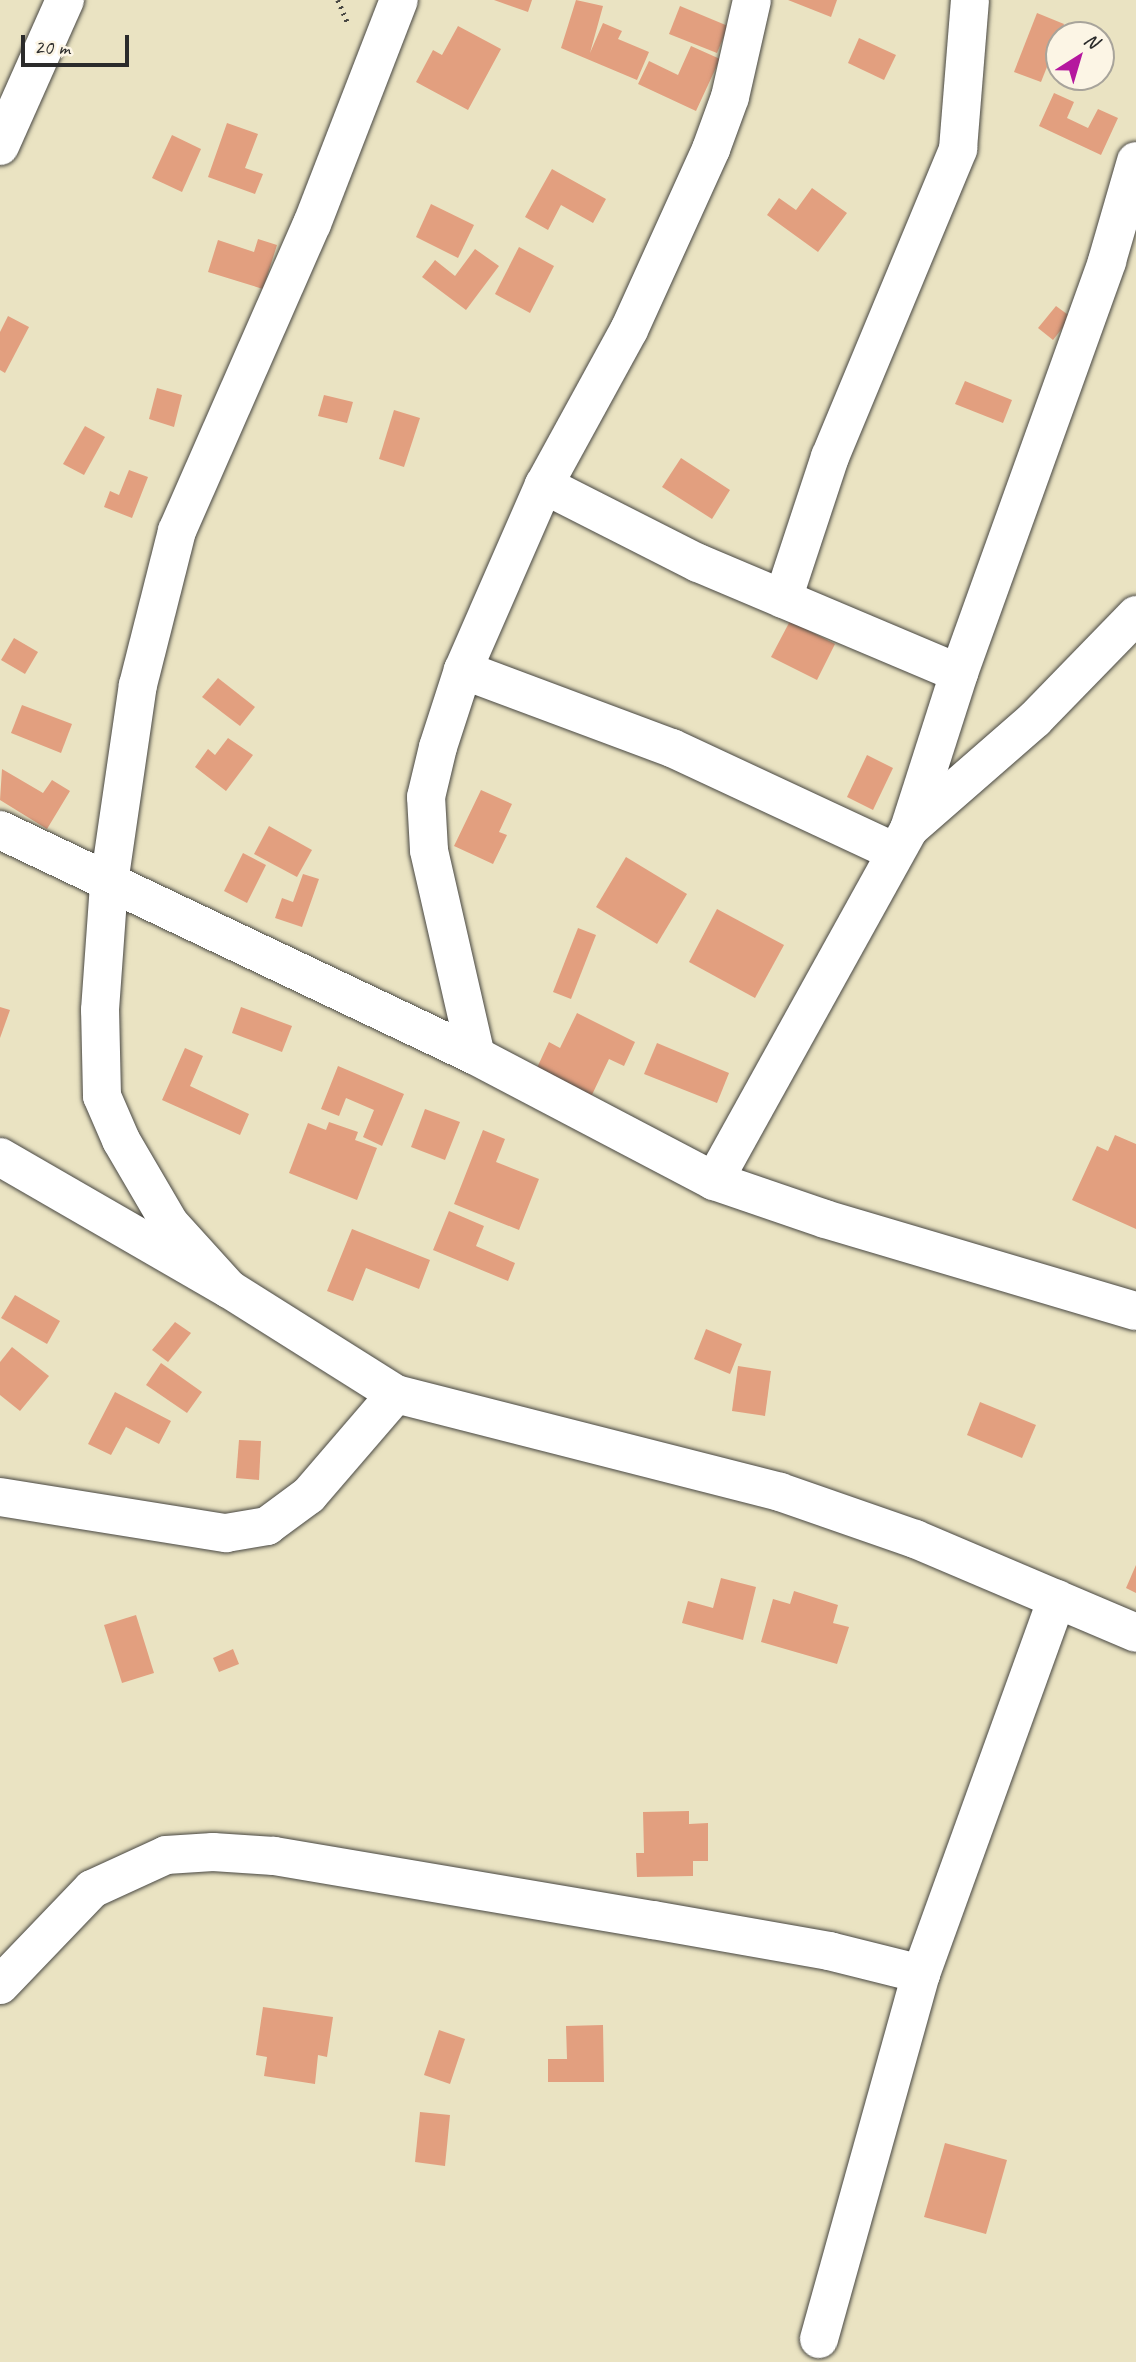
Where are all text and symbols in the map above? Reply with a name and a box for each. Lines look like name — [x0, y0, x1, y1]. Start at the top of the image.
scale bar — [24, 21, 133, 65]
north arrow — [1045, 21, 1115, 91]
text: N — [1080, 28, 1103, 54]
text: 20 m — [34, 34, 70, 60]

